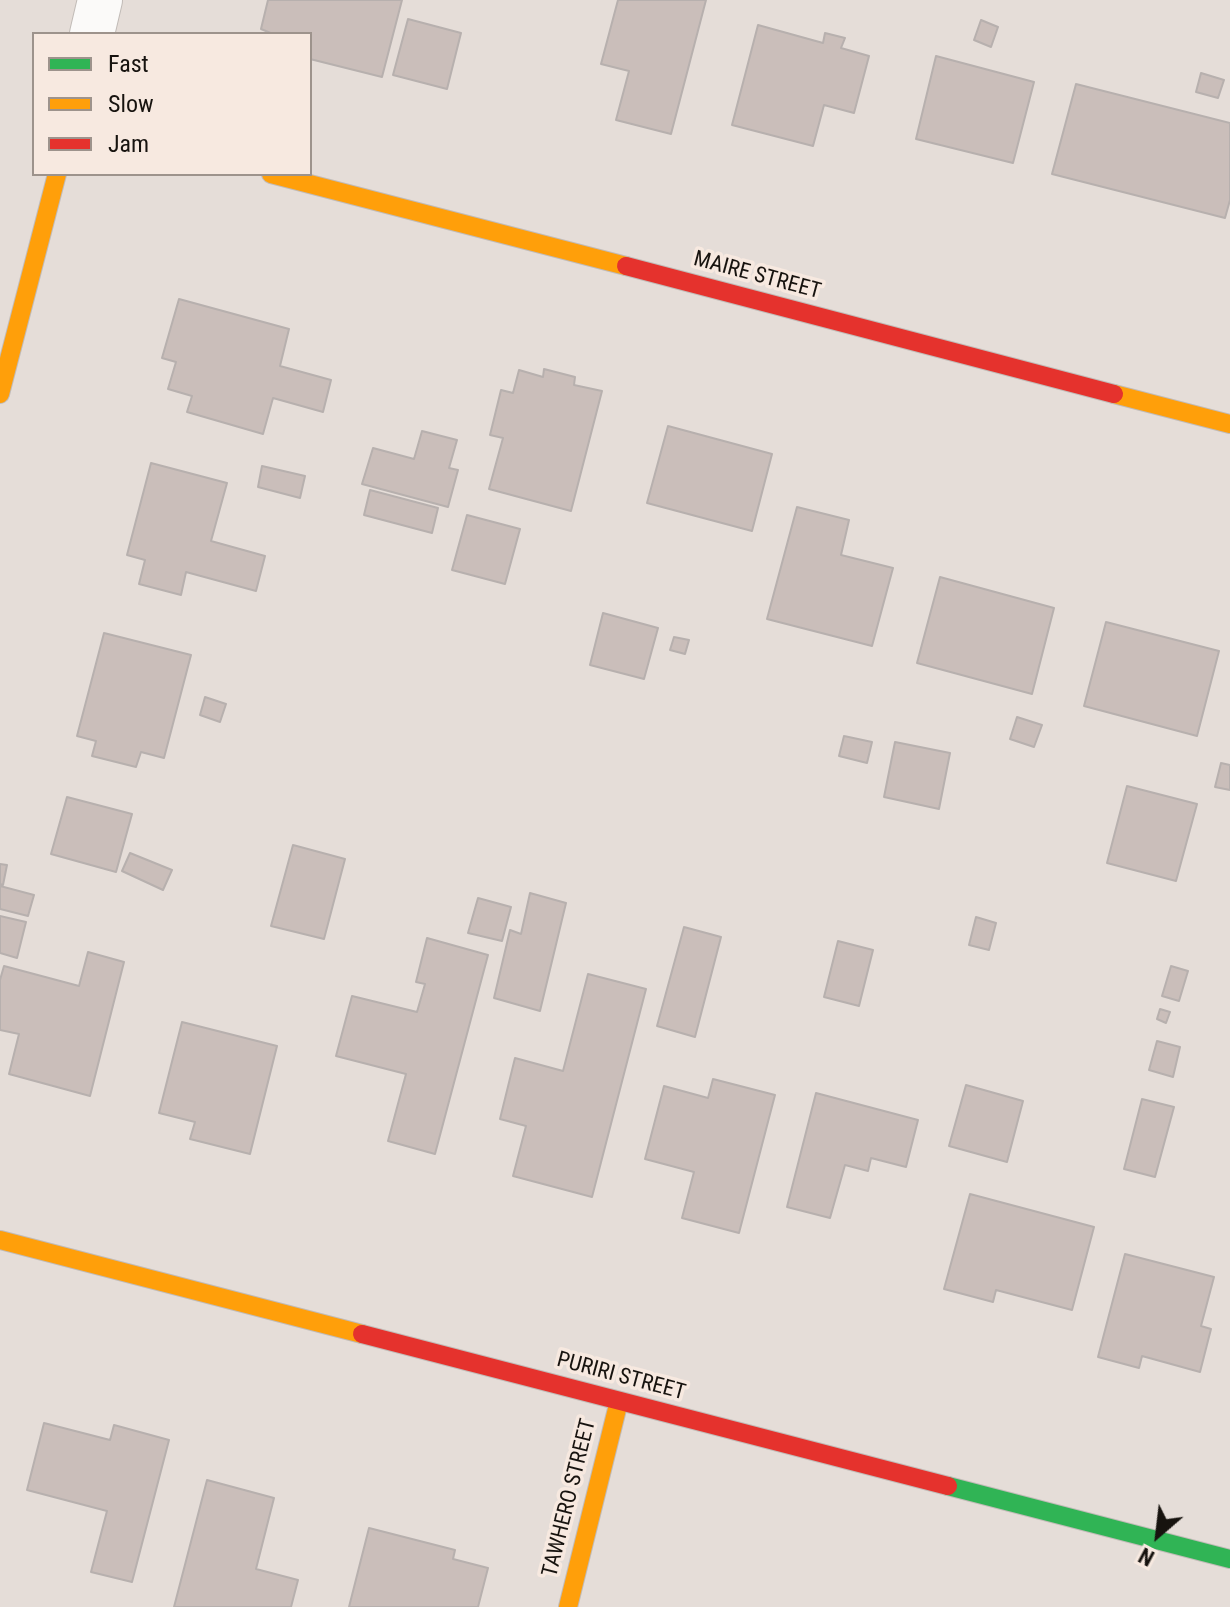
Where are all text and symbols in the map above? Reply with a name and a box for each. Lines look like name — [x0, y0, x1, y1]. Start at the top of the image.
legend — [32, 32, 312, 176]
text: Fast — [108, 50, 149, 78]
text: Slow — [108, 90, 154, 118]
text: Jam — [108, 130, 149, 158]
street label: MAIRE STREET — [690, 246, 824, 306]
street label: PURIRI STREET — [554, 1347, 688, 1407]
street label: TAWHERO STREET — [538, 1416, 602, 1580]
north arrow — [1118, 1495, 1198, 1575]
text: N — [1135, 1542, 1158, 1571]

